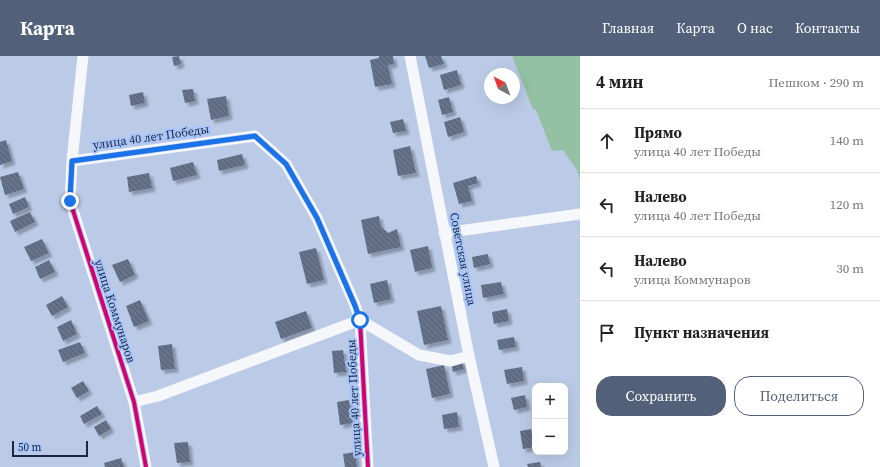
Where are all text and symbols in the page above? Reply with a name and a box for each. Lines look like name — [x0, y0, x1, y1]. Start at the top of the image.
text: Карта — [20, 15, 75, 41]
text: Главная — [602, 18, 654, 38]
text: Карта — [676, 18, 715, 38]
text: О нас — [737, 18, 773, 38]
text: Контакты — [795, 18, 860, 38]
north arrow — [484, 68, 520, 104]
text: 4 мин — [596, 70, 644, 94]
text: Пешком · 290 m — [769, 74, 864, 91]
street label: улица 40 лет Победы — [92, 121, 210, 153]
text: Прямо — [634, 122, 682, 143]
icon: ahead — [596, 130, 618, 152]
text: 140 m — [830, 132, 864, 149]
text: улица 40 лет Победы — [634, 143, 761, 160]
text: Налево — [634, 186, 687, 207]
route end — [61, 192, 79, 210]
icon: left — [596, 194, 618, 216]
text: 120 m — [830, 196, 864, 213]
text: улица 40 лет Победы — [634, 207, 761, 224]
street label: Советская улица — [446, 211, 480, 308]
text: Налево — [634, 250, 687, 271]
street label: улица Коммунаров — [91, 257, 139, 365]
icon: left — [596, 258, 618, 280]
text: 30 m — [836, 260, 864, 277]
text: улица Коммунаров — [634, 271, 751, 288]
route start — [351, 311, 369, 329]
icon: arrive — [596, 322, 618, 344]
text: Пункт назначения — [634, 322, 769, 343]
street label: улица 40 лет Победы — [343, 339, 365, 457]
button: Сохранить — [596, 376, 726, 416]
button: Поделиться — [734, 376, 864, 416]
map controls — [532, 383, 568, 455]
button: + — [532, 383, 568, 419]
button: − — [532, 419, 568, 455]
scale bar — [12, 439, 88, 458]
text: 50 m — [18, 440, 41, 455]

